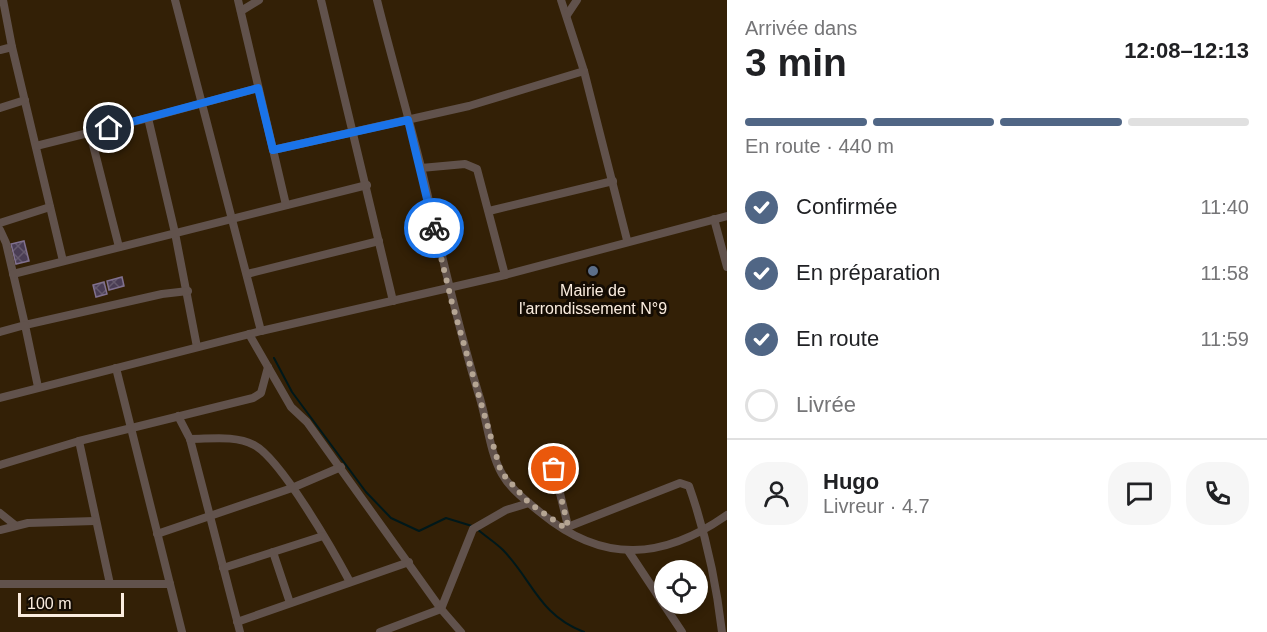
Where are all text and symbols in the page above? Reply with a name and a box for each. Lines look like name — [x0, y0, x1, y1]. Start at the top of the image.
text: Arrivée dans — [745, 17, 857, 39]
text: 12:08–12:13 — [1124, 38, 1249, 63]
text: 3 min — [745, 41, 847, 84]
pin — [83, 102, 134, 153]
icon: home — [92, 111, 125, 144]
text: En route · 440 m — [745, 135, 894, 157]
icon: check — [745, 191, 778, 224]
text: Confirmée — [796, 194, 897, 219]
text: 11:40 — [1200, 196, 1249, 218]
courier — [404, 198, 464, 258]
icon: bike — [418, 212, 451, 245]
icon: check — [745, 257, 778, 290]
text: En préparation — [796, 260, 940, 285]
text: 11:58 — [1200, 262, 1249, 284]
marker: Mairie de l'arrondissement N°9 — [586, 264, 600, 278]
place label: Mairie de l'arrondissement N°9 — [519, 282, 667, 317]
icon: check — [745, 323, 778, 356]
text: En route — [796, 326, 879, 351]
text: 11:59 — [1200, 328, 1249, 350]
text: Livrée — [796, 392, 856, 417]
pin — [528, 443, 579, 494]
icon: bag — [537, 452, 570, 485]
button: person — [745, 462, 808, 525]
button: chat — [1108, 462, 1171, 525]
button: phone — [1186, 462, 1249, 525]
text: Hugo — [823, 469, 879, 494]
text: Livreur · 4.7 — [823, 495, 930, 517]
map controls — [654, 560, 708, 614]
button: locate — [654, 560, 708, 614]
scale bar — [18, 590, 124, 618]
text: 100 m — [27, 595, 71, 612]

